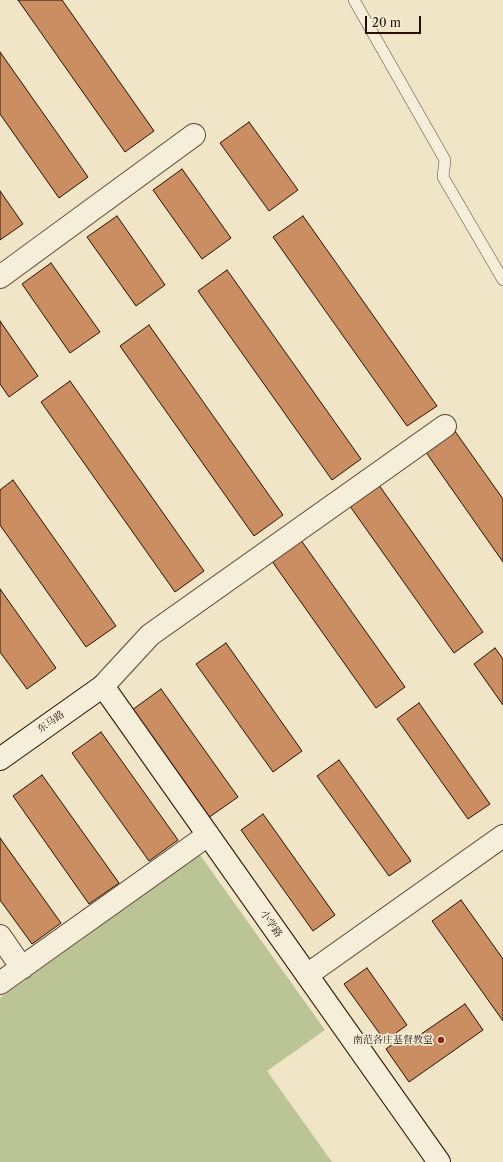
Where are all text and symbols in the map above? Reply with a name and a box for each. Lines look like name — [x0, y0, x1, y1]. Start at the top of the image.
scale bar — [367, 8, 423, 34]
text: 20 m — [372, 15, 401, 30]
street label: 东马路 — [35, 708, 67, 736]
street label: 小学路 — [257, 908, 285, 940]
place label: 南范各庄基督教堂 — [353, 1034, 433, 1046]
marker: 南范各庄基督教堂 — [436, 1035, 446, 1045]

